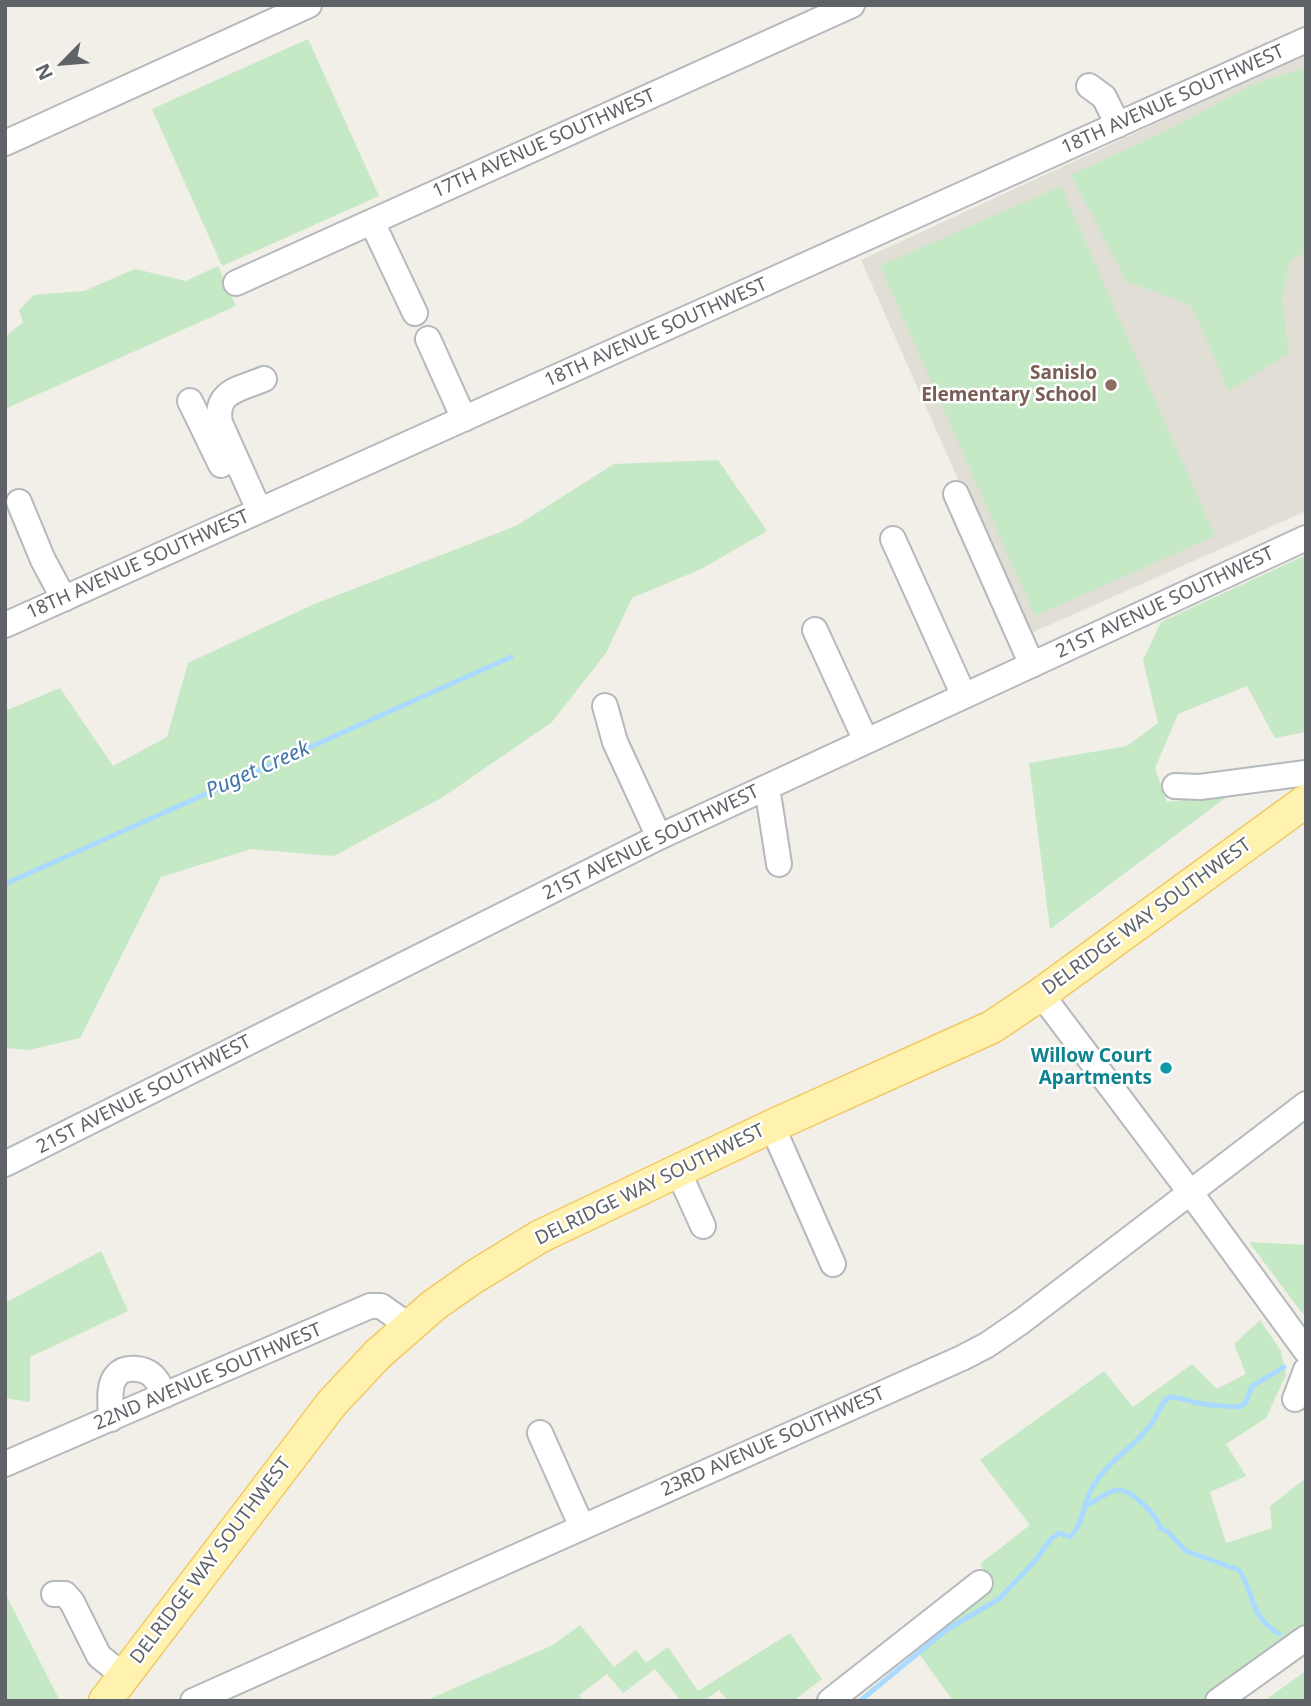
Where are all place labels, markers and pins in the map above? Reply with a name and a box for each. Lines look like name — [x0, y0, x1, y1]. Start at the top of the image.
place label: Sanislo Elementary School — [921, 363, 1097, 407]
marker: Sanislo Elementary School — [1103, 377, 1119, 393]
place label: Willow Court Apartments — [1031, 1046, 1152, 1090]
marker: Willow Court Apartments — [1158, 1060, 1174, 1076]

